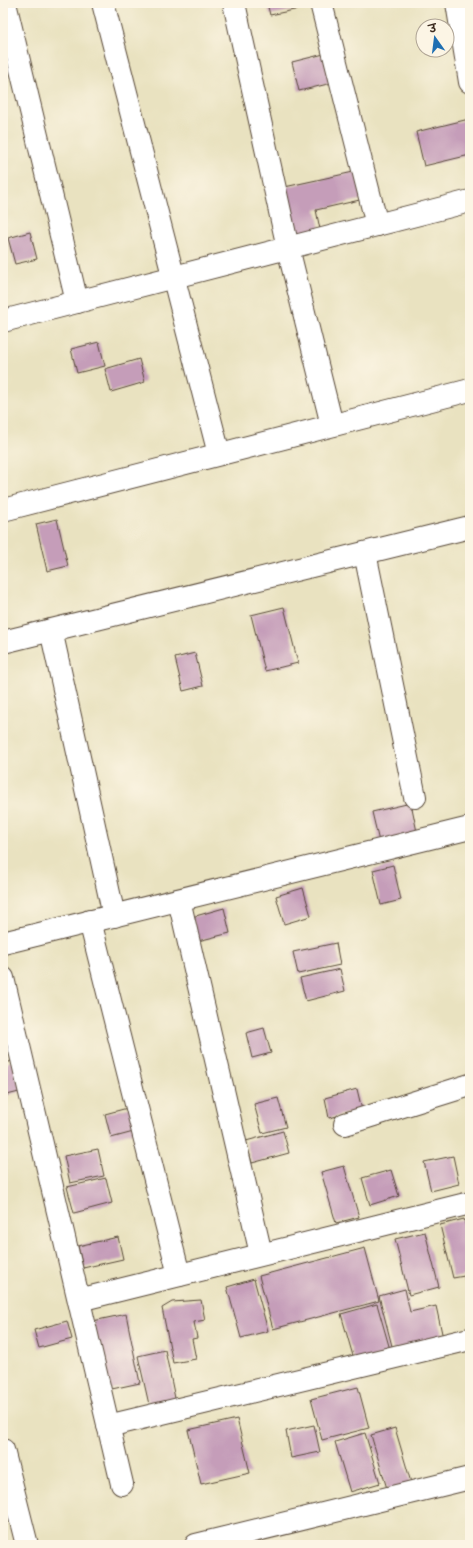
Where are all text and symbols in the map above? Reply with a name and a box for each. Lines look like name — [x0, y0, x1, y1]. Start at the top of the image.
north arrow — [415, 18, 455, 58]
text: उ — [426, 18, 440, 37]

